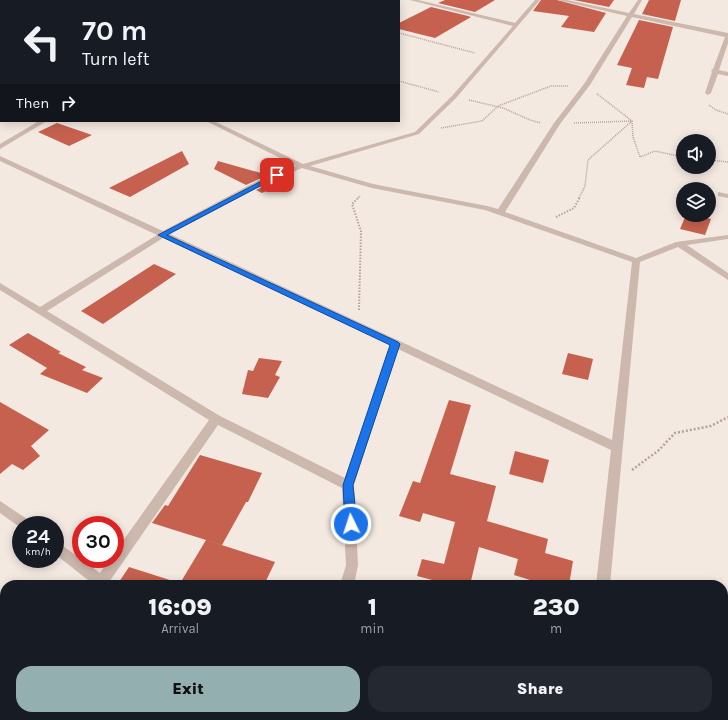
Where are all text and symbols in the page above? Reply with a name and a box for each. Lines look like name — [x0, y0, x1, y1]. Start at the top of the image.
text: 70 m — [82, 14, 147, 47]
icon: left — [16, 16, 68, 68]
text: Turn left — [82, 48, 150, 70]
icon: right — [57, 92, 79, 114]
text: Then — [16, 94, 49, 112]
map controls — [676, 134, 716, 222]
button: sound — [676, 134, 716, 174]
pin — [260, 158, 294, 192]
icon: arrive — [266, 164, 288, 186]
button: layers — [676, 182, 716, 222]
position arrow — [330, 503, 372, 545]
speed limit sign: 30 — [72, 516, 124, 568]
text: 24 — [26, 525, 50, 548]
text: km/h — [25, 546, 51, 558]
text: 16:09 — [148, 593, 212, 621]
text: 1 — [368, 593, 377, 621]
text: 230 — [533, 593, 580, 621]
text: Arrival — [161, 621, 199, 636]
text: min — [360, 621, 384, 636]
text: m — [550, 621, 562, 636]
button: Exit — [16, 666, 360, 712]
button: Share — [368, 666, 712, 712]

